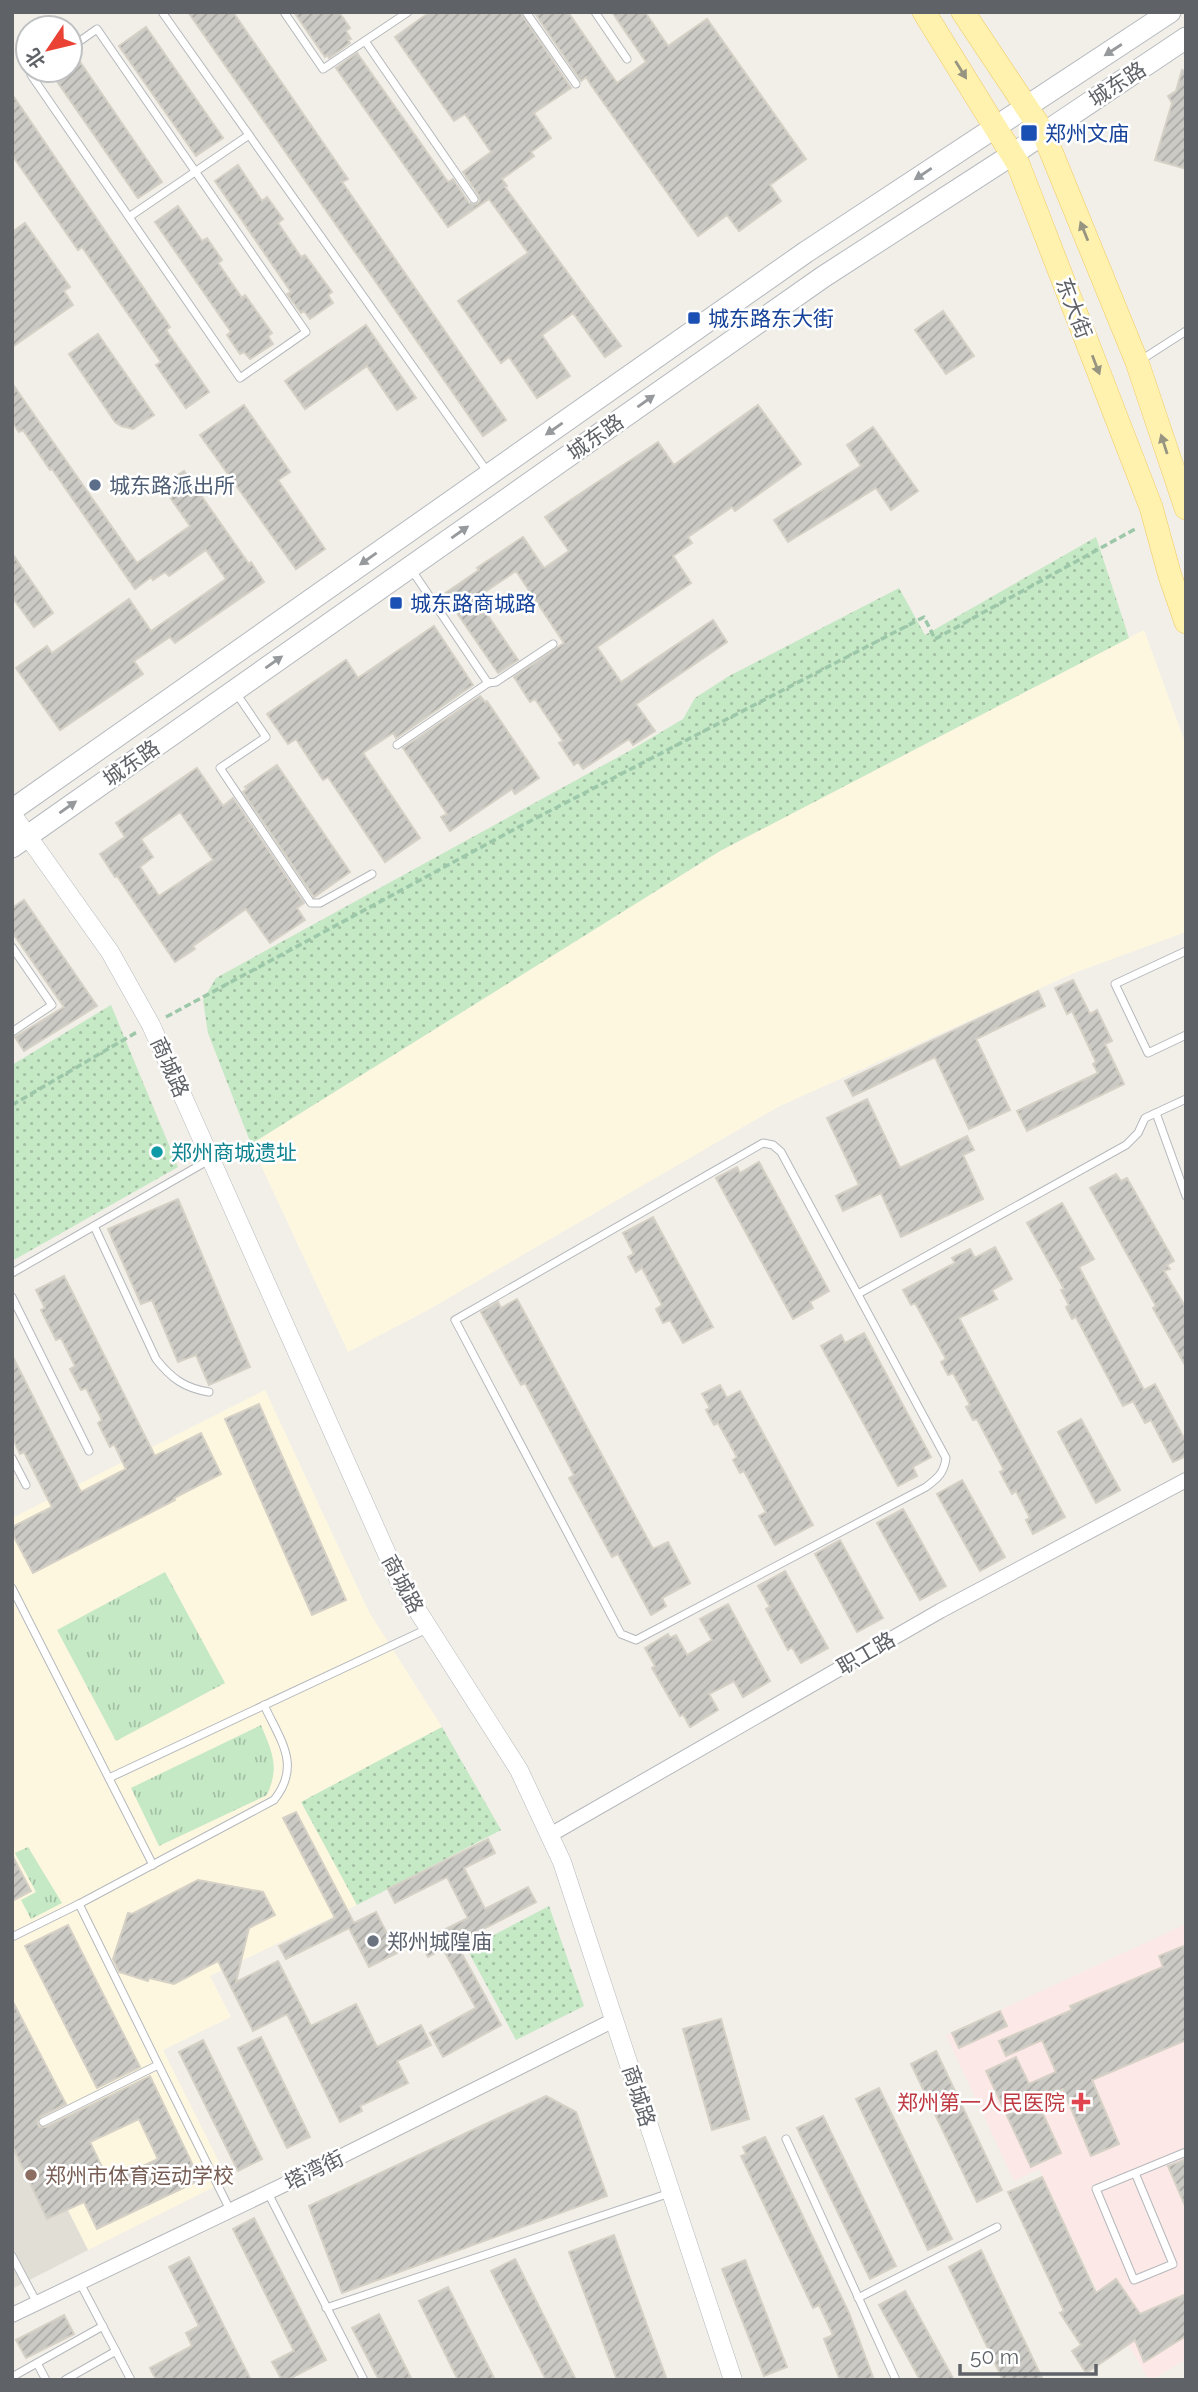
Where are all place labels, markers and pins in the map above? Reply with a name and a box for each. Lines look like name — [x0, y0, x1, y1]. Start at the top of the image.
place label: 郑州文庙 — [1045, 121, 1129, 146]
marker: 郑州文庙 — [1019, 123, 1039, 143]
place label: 城东路东大街 — [708, 306, 834, 331]
marker: 城东路东大街 — [686, 310, 702, 326]
place label: 城东路派出所 — [109, 473, 235, 498]
marker: 城东路派出所 — [87, 477, 103, 493]
place label: 城东路商城路 — [410, 591, 536, 616]
marker: 城东路商城路 — [388, 595, 404, 611]
place label: 郑州商城遗址 — [171, 1140, 297, 1165]
marker: 郑州商城遗址 — [149, 1144, 165, 1160]
place label: 郑州城隍庙 — [387, 1929, 492, 1954]
marker: 郑州城隍庙 — [365, 1933, 381, 1949]
place label: 郑州第一人民医院 — [897, 2090, 1065, 2115]
marker: 郑州第一人民医院 — [1071, 2092, 1091, 2112]
place label: 郑州市体育运动学校 — [45, 2163, 234, 2188]
marker: 郑州市体育运动学校 — [23, 2167, 39, 2183]

